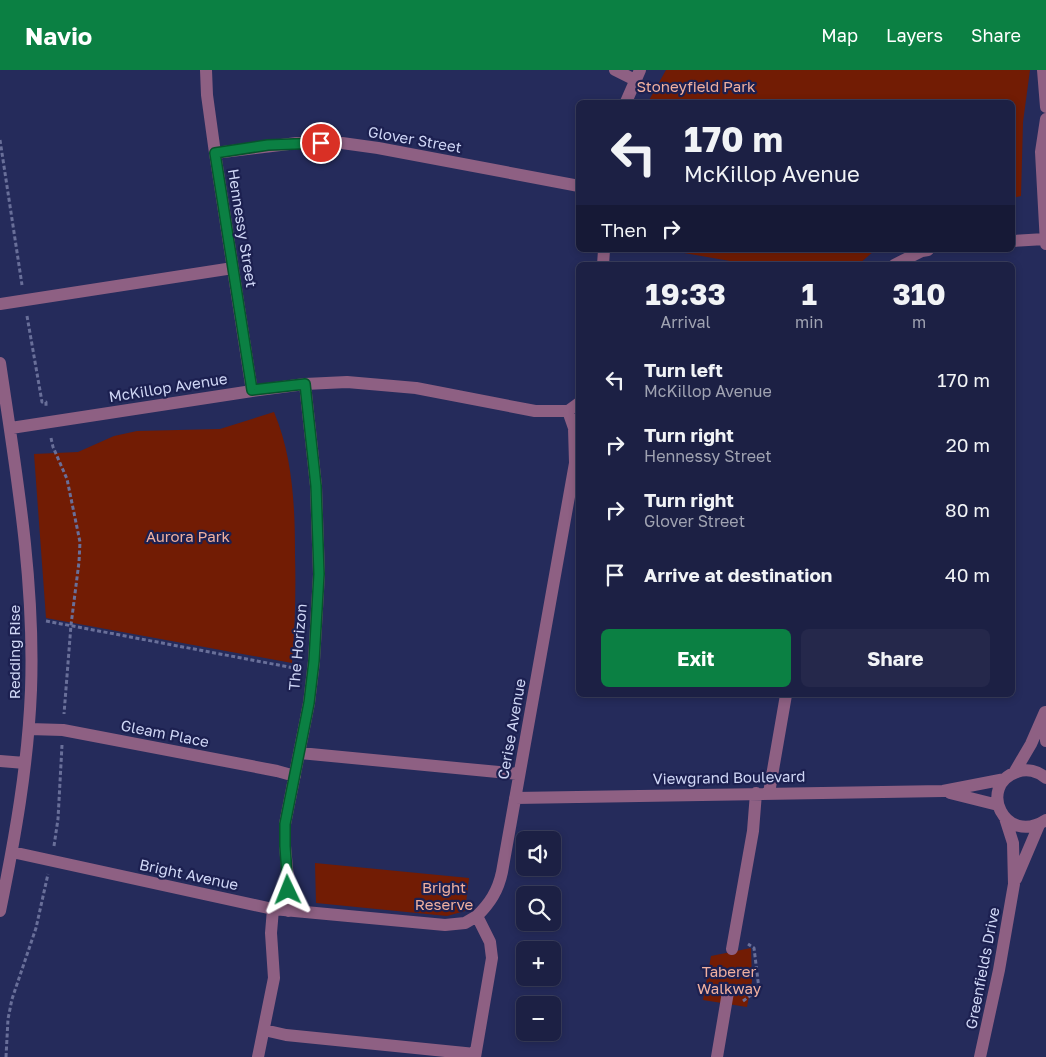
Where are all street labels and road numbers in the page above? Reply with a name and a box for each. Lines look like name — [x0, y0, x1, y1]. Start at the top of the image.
street label: Glover Street — [367, 122, 463, 156]
street label: Hennessy Street — [225, 167, 261, 289]
street label: McKillop Avenue — [107, 369, 229, 405]
street label: The Horizon — [284, 603, 310, 691]
street label: Redding Rise — [5, 605, 23, 699]
street label: Cerise Avenue — [493, 677, 529, 781]
street label: Gleam Place — [119, 716, 211, 750]
street label: Viewgrand Boulevard — [652, 767, 806, 787]
street label: Bright Avenue — [138, 855, 241, 893]
street label: Greenfields Drive — [961, 905, 1003, 1031]

